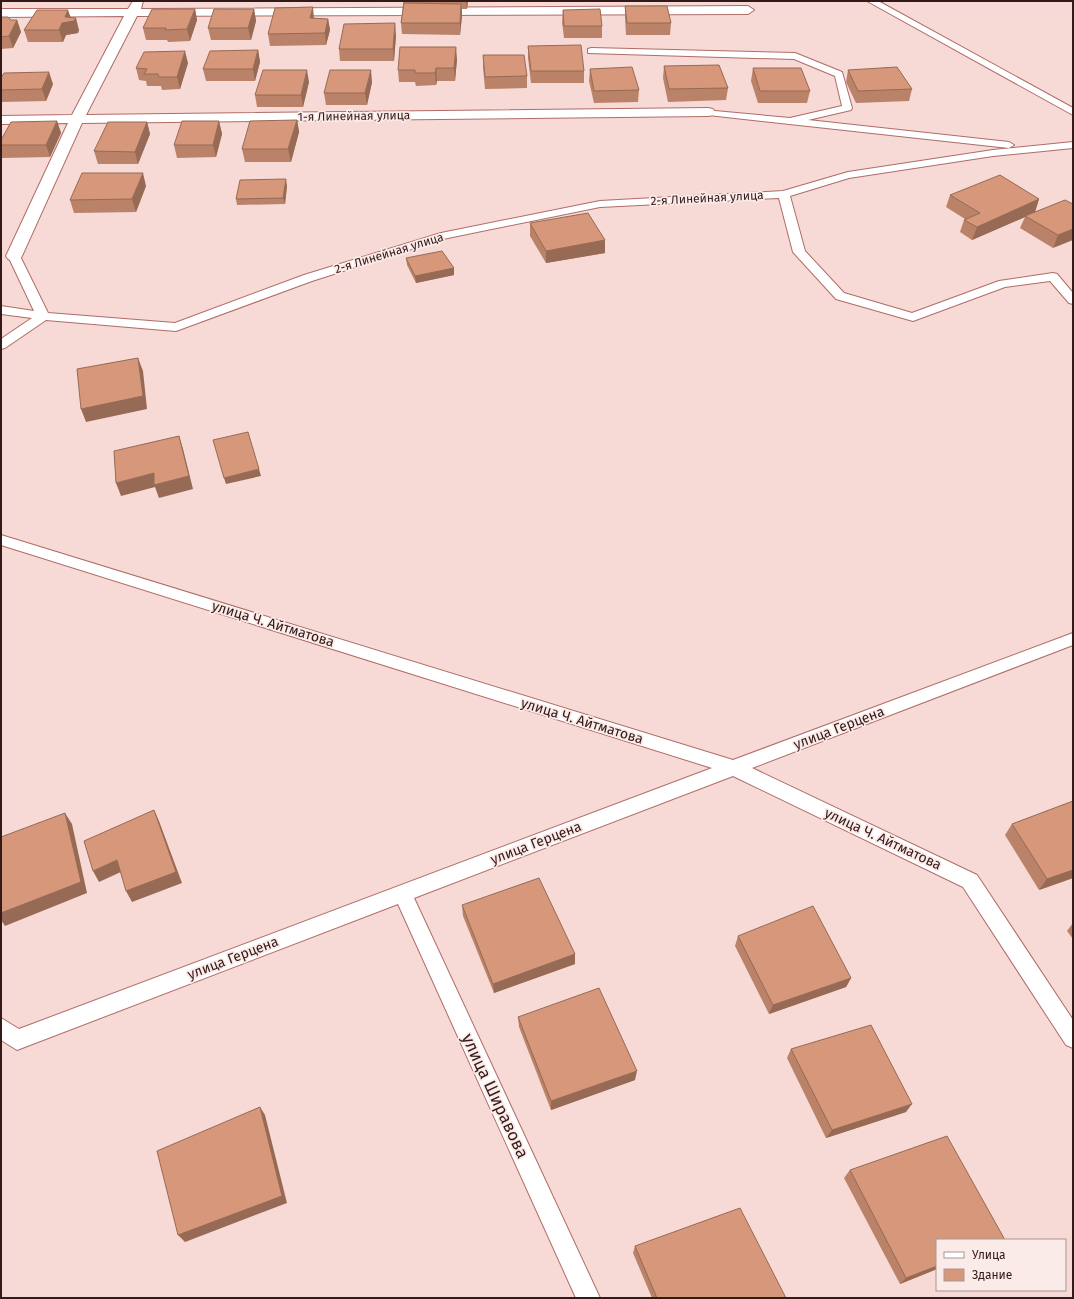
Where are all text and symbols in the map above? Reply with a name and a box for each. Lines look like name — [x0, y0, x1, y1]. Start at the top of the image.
street label: 1-я Линейная улица — [298, 108, 410, 124]
street label: 2-я Линейная улица — [650, 188, 764, 208]
street label: 2-я Линейная улица — [333, 230, 445, 276]
street label: улица Ч. Айтматова — [210, 597, 336, 651]
street label: улица Ч. Айтматова — [519, 694, 645, 748]
street label: улица Герцена — [791, 703, 887, 753]
street label: улица Ч. Айтматова — [822, 804, 944, 874]
street label: улица Герцена — [488, 818, 584, 868]
street label: улица Герцена — [185, 933, 281, 983]
street label: улица Ширавова — [457, 1030, 533, 1162]
legend — [936, 1239, 1066, 1291]
text: Улица — [972, 1248, 1006, 1262]
text: Здание — [972, 1268, 1012, 1282]

